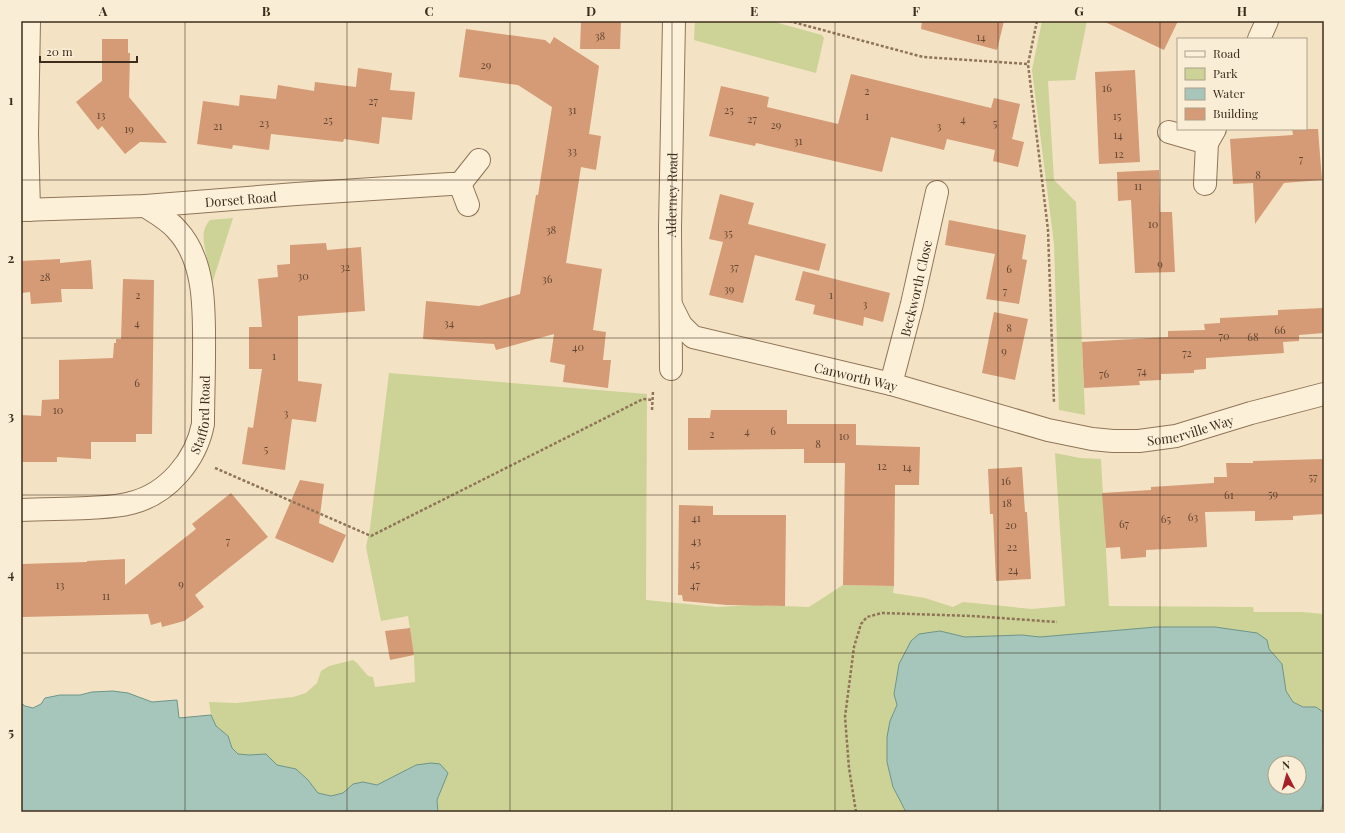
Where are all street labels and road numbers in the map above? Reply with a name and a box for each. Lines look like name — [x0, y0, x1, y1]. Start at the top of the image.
street label: Alderney Road — [661, 152, 680, 239]
street label: Dorset Road — [204, 187, 278, 210]
street label: Beckworth Close — [895, 238, 935, 338]
street label: Canworth Way — [813, 358, 900, 394]
street label: Stafford Road — [185, 375, 212, 457]
street label: Somerville Way — [1146, 410, 1236, 448]

